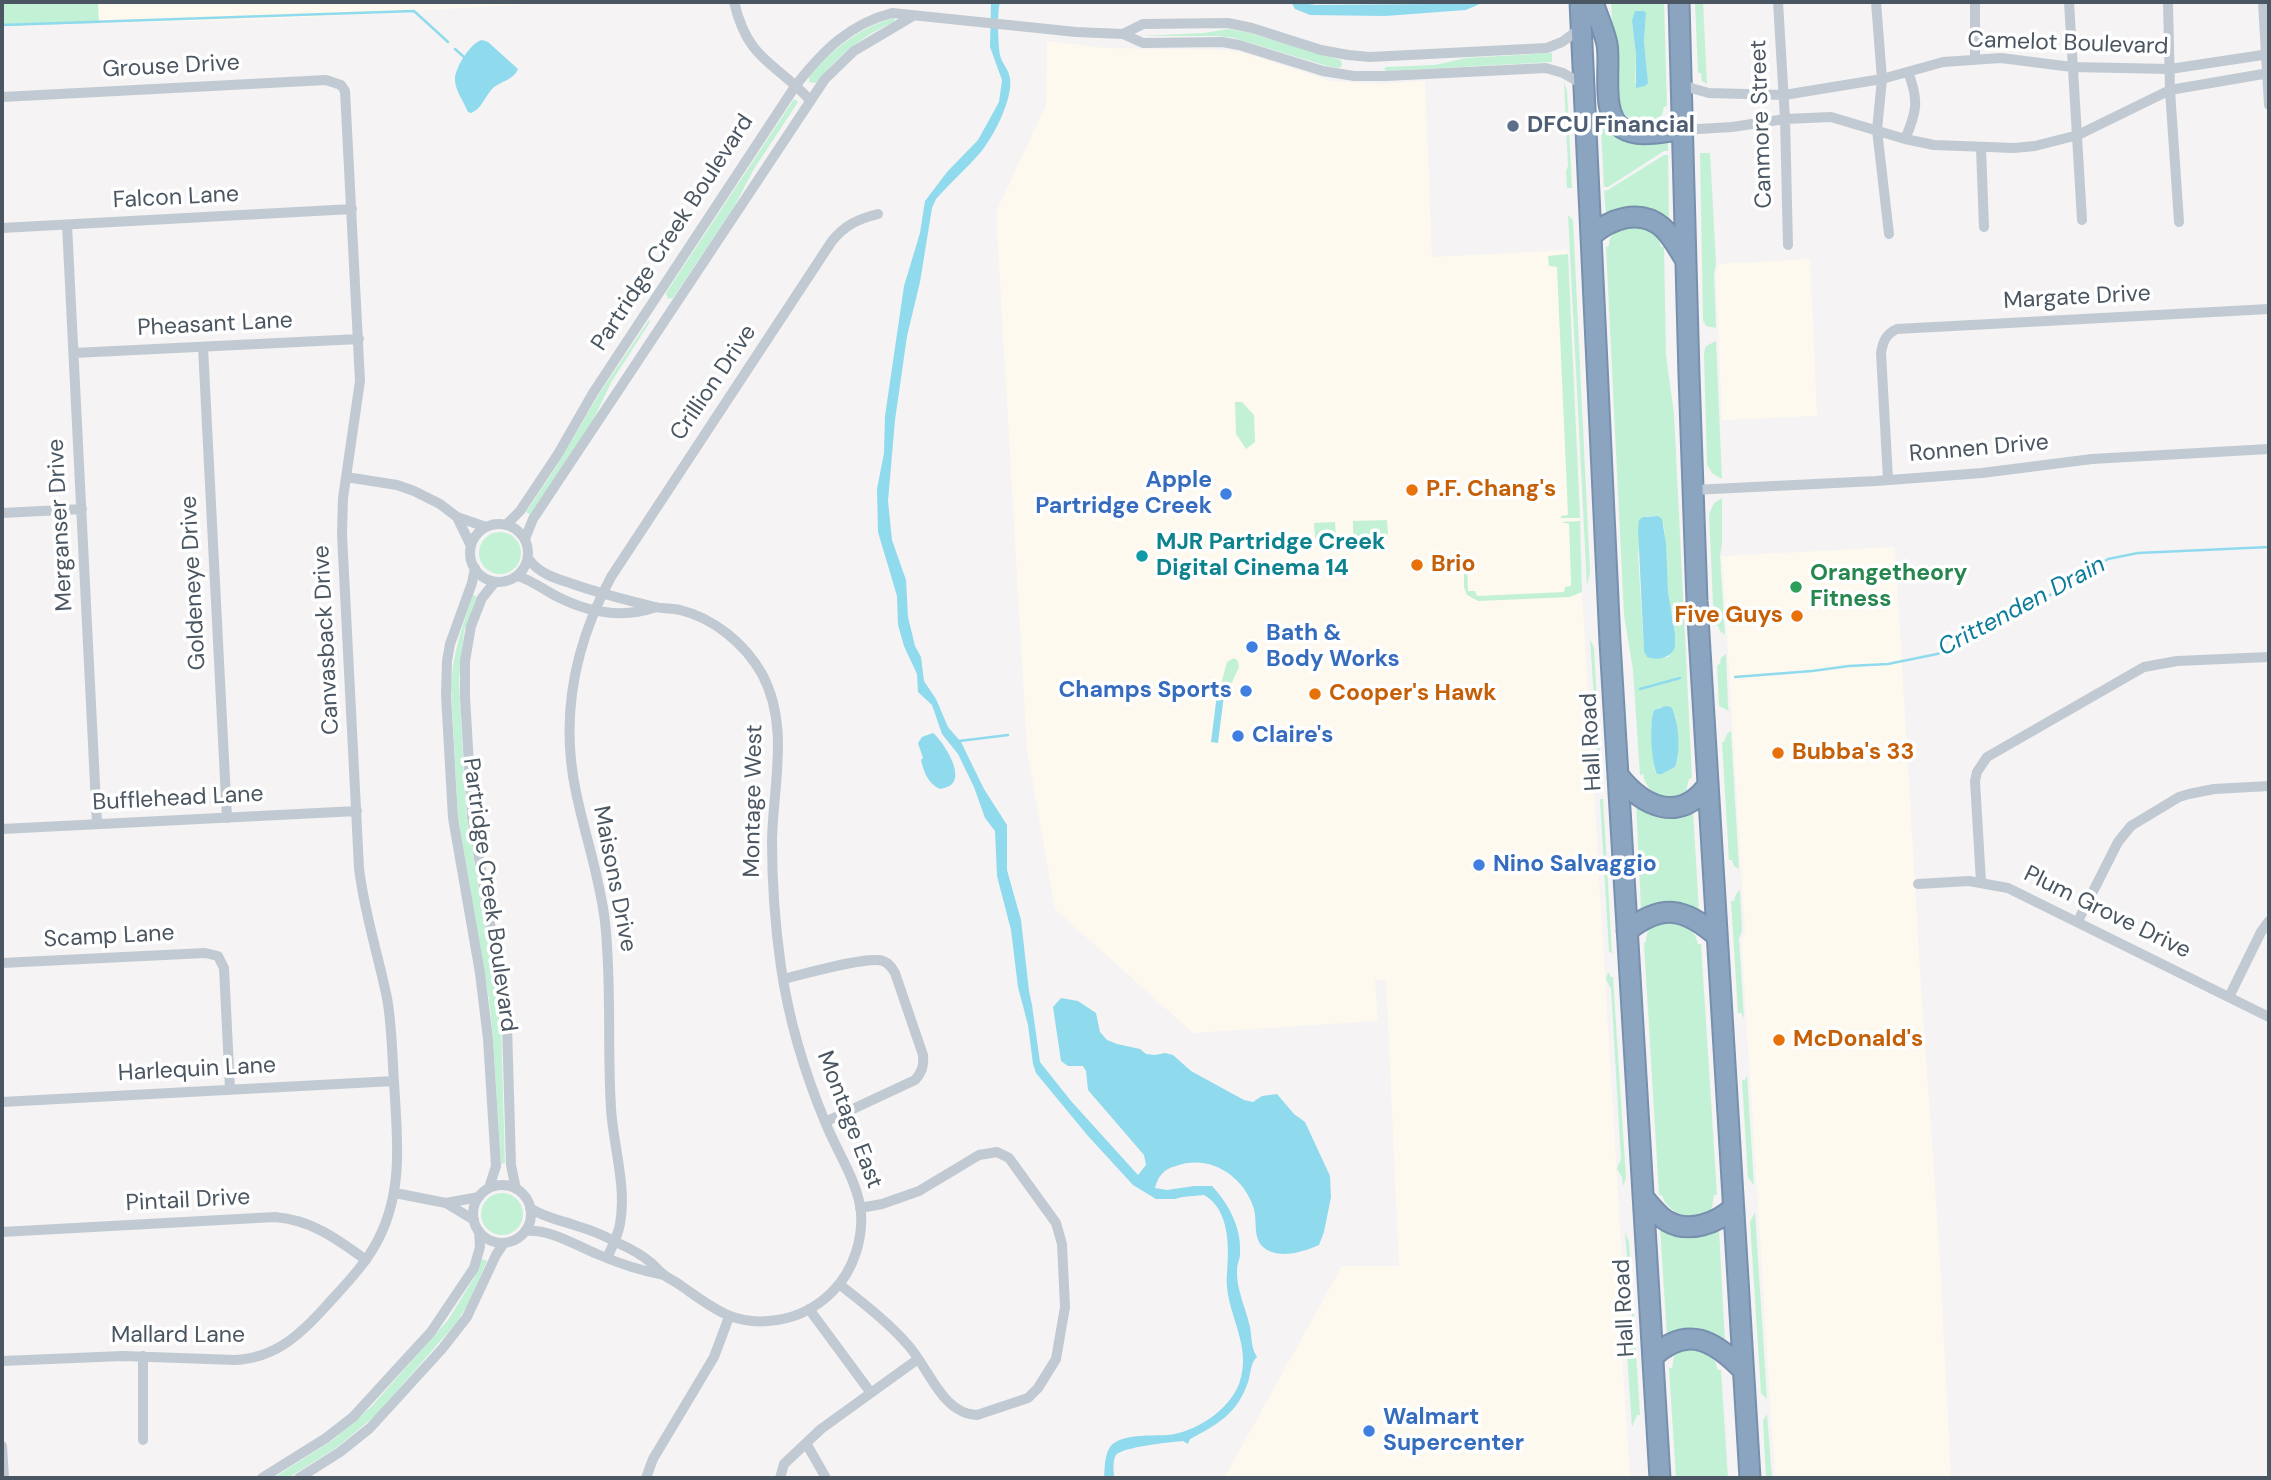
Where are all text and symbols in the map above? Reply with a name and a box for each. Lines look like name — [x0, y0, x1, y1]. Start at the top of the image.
street label: Camelot Boulevard — [1967, 27, 2169, 61]
street label: Canmore Street — [1745, 39, 1779, 209]
street label: Grouse Drive — [102, 50, 240, 84]
street label: Partridge Creek Boulevard — [586, 110, 760, 356]
place label: DFCU Financial — [1527, 112, 1695, 140]
marker: DFCU Financial — [1505, 118, 1521, 134]
street label: Falcon Lane — [112, 181, 240, 215]
street label: Margate Drive — [2003, 280, 2151, 316]
street label: Pheasant Lane — [137, 307, 293, 343]
street label: Crillion Drive — [665, 320, 763, 446]
street label: Ronnen Drive — [1908, 429, 2050, 469]
street label: Merganser Drive — [43, 438, 79, 612]
place label: Apple Partridge Creek — [1035, 467, 1212, 521]
place label: P.F. Chang's — [1426, 476, 1556, 504]
marker: P.F. Chang's — [1404, 482, 1420, 498]
marker: Apple Partridge Creek — [1218, 486, 1234, 502]
street label: Goldeneye Drive — [176, 495, 212, 671]
place label: MJR Partridge Creek Digital Cinema 14 — [1156, 529, 1385, 583]
street label: Canvasback Drive — [308, 544, 346, 736]
marker: MJR Partridge Creek Digital Cinema 14 — [1134, 548, 1150, 564]
place label: Brio — [1431, 551, 1475, 579]
water label: Crittenden Drain — [1934, 551, 2110, 663]
marker: Brio — [1409, 557, 1425, 573]
place label: Orangetheory Fitness — [1810, 560, 1967, 614]
marker: Orangetheory Fitness — [1788, 579, 1804, 595]
place label: Five Guys — [1675, 602, 1783, 630]
marker: Five Guys — [1789, 608, 1805, 624]
place label: Bath & Body Works — [1266, 620, 1400, 674]
marker: Bath & Body Works — [1244, 639, 1260, 655]
place label: Champs Sports — [1058, 677, 1232, 705]
place label: Cooper's Hawk — [1329, 680, 1496, 708]
marker: Champs Sports — [1238, 683, 1254, 699]
marker: Cooper's Hawk — [1307, 686, 1323, 702]
street label: Hall Road — [1576, 692, 1608, 792]
place label: Claire's — [1252, 722, 1334, 750]
street label: Montage West — [739, 724, 769, 878]
marker: Claire's — [1230, 728, 1246, 744]
place label: Bubba's 33 — [1792, 739, 1914, 767]
marker: Bubba's 33 — [1770, 745, 1786, 761]
street label: Partridge Creek Boulevard — [456, 756, 522, 1034]
street label: Bufflehead Lane — [92, 781, 264, 817]
street label: Maisons Drive — [586, 804, 642, 954]
place label: Nino Salvaggio — [1493, 851, 1657, 879]
marker: Nino Salvaggio — [1471, 857, 1487, 873]
street label: Plum Grove Drive — [2019, 861, 2195, 965]
street label: Scamp Lane — [43, 920, 175, 954]
place label: McDonald's — [1793, 1026, 1923, 1054]
marker: McDonald's — [1771, 1032, 1787, 1048]
street label: Montage East — [810, 1047, 888, 1193]
street label: Harlequin Lane — [117, 1052, 277, 1088]
street label: Pintail Drive — [125, 1184, 251, 1218]
street label: Hall Road — [1609, 1258, 1641, 1358]
street label: Mallard Lane — [111, 1322, 245, 1350]
place label: Walmart Supercenter — [1383, 1404, 1524, 1458]
marker: Walmart Supercenter — [1361, 1423, 1377, 1439]

